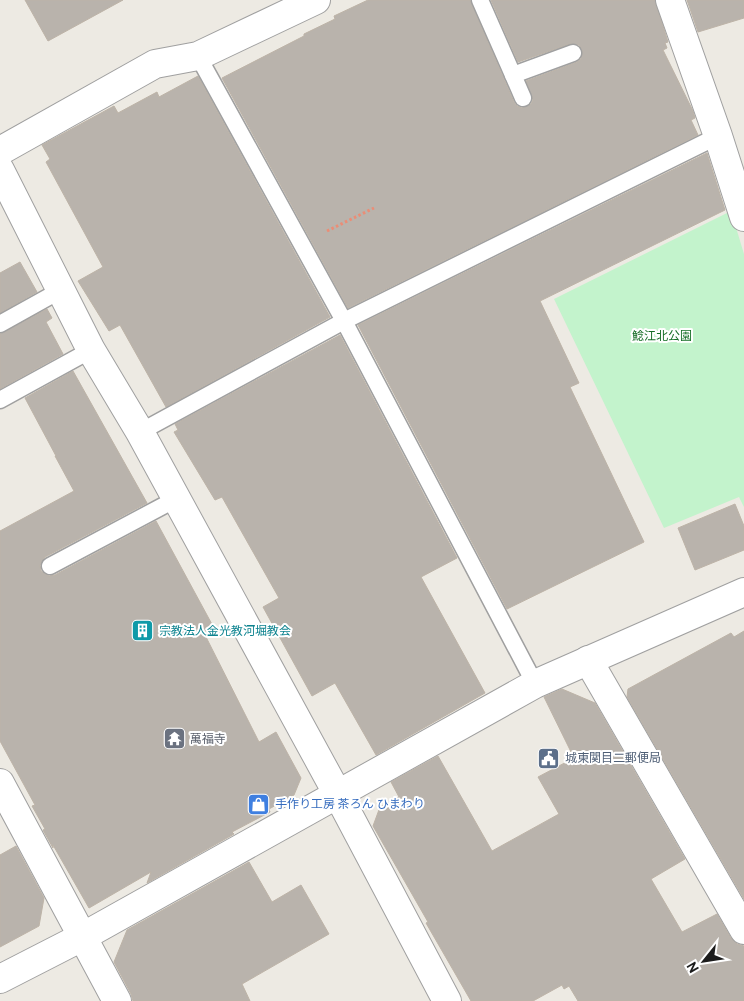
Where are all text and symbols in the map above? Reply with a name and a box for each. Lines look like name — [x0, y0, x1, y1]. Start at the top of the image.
park label: 鯰江北公園 — [632, 329, 692, 345]
building icon: 宗教法人金光教河堀教会 — [131, 619, 155, 643]
place label: 宗教法人金光教河堀教会 — [159, 624, 291, 640]
temple icon: 萬福寺 — [162, 727, 186, 751]
place label: 萬福寺 — [190, 732, 226, 748]
public building icon: 城東関目二郵便局 — [537, 746, 561, 770]
place label: 城東関目二郵便局 — [565, 751, 661, 767]
shop icon: 手作り工房 茶ろん ひまわり — [247, 792, 271, 816]
place label: 手作り工房 茶ろん ひまわり — [275, 797, 425, 813]
north arrow — [679, 936, 729, 986]
text: N — [684, 958, 704, 975]

